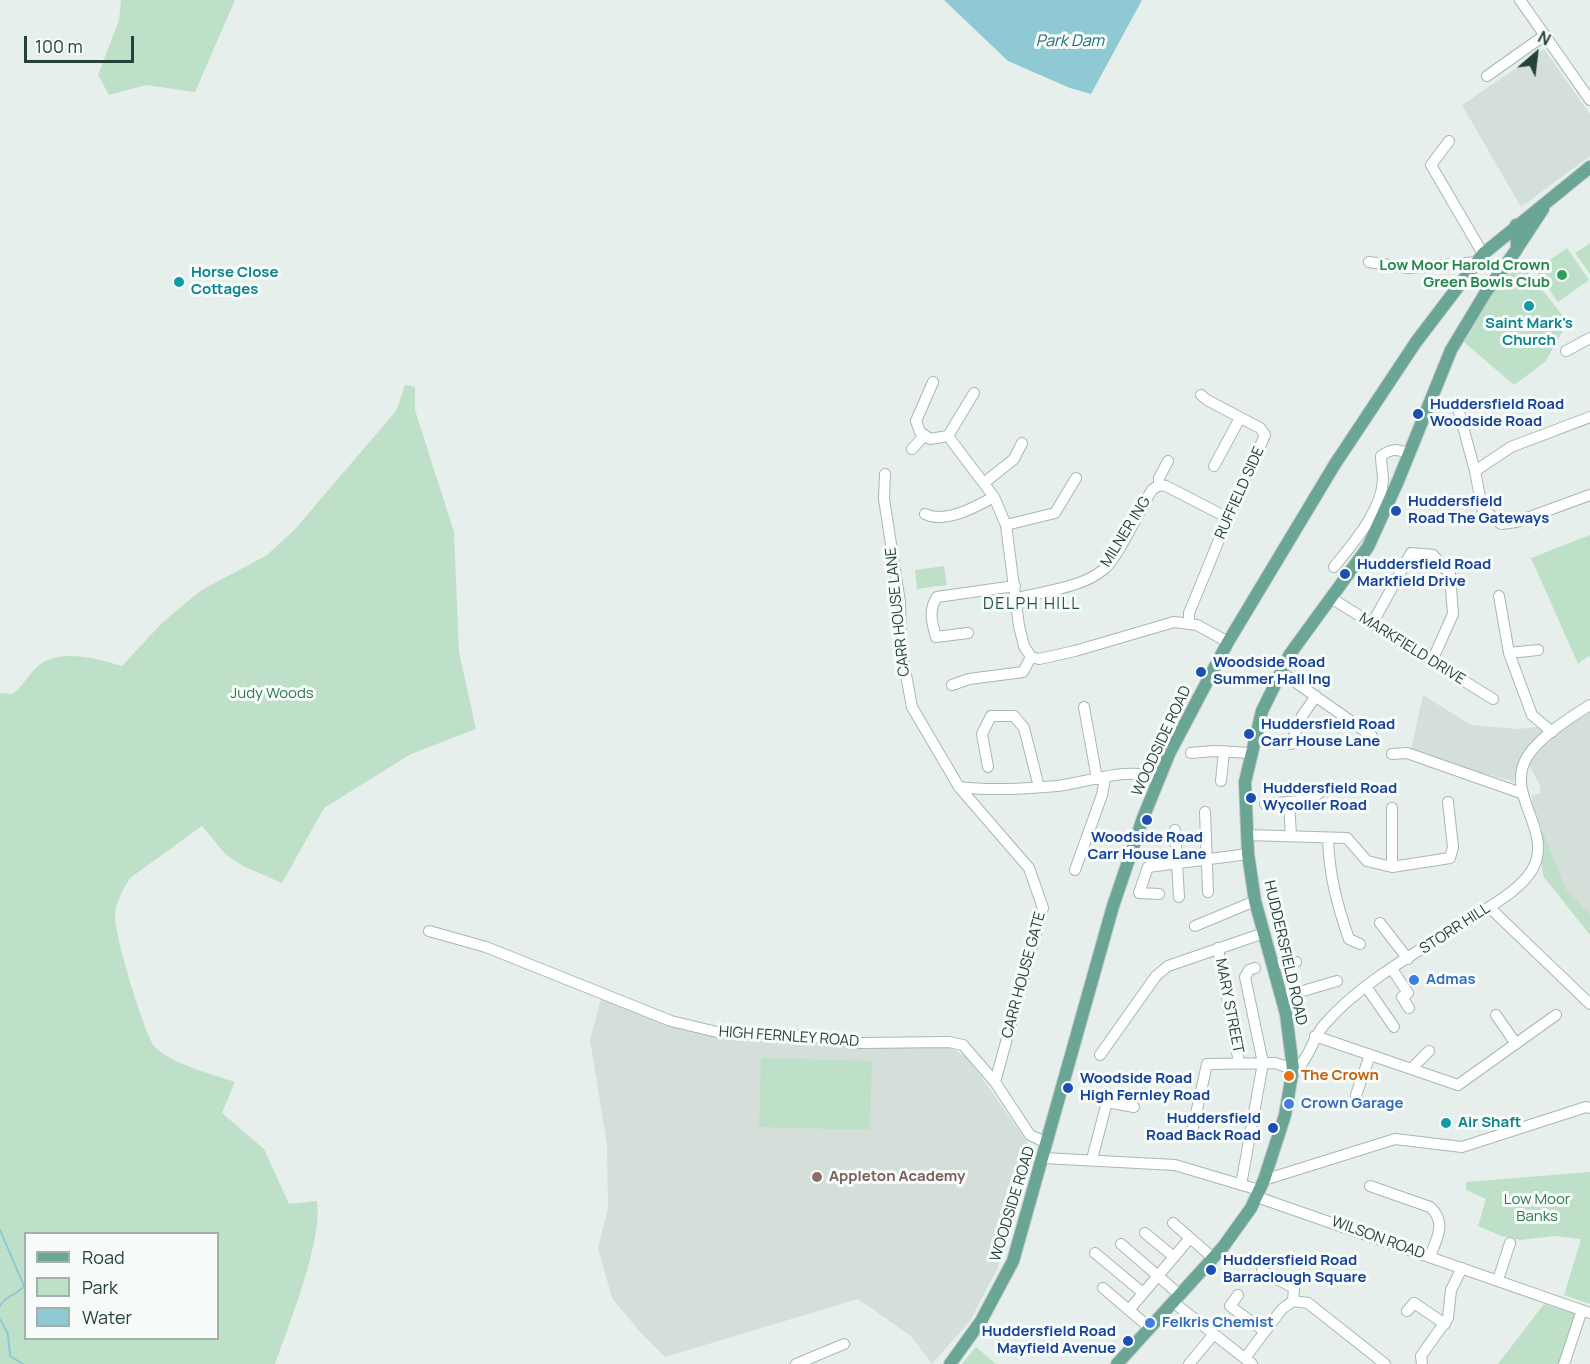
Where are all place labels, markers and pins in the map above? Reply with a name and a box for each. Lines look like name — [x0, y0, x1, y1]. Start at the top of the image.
place label: Low Moor Harold Crown Green Bowls Club — [1379, 257, 1550, 292]
place label: Horse Close Cottages — [191, 264, 278, 299]
marker: Low Moor Harold Crown Green Bowls Club — [1555, 268, 1569, 282]
marker: Horse Close Cottages — [172, 275, 186, 289]
marker: Saint Mark's Church — [1522, 299, 1536, 313]
place label: Saint Mark's Church — [1485, 315, 1573, 350]
place label: Huddersfield Road Woodside Road — [1430, 396, 1564, 431]
marker: Huddersfield Road Woodside Road — [1411, 407, 1425, 421]
place label: Huddersfield Road The Gateways — [1408, 493, 1549, 528]
marker: Huddersfield Road The Gateways — [1389, 504, 1403, 518]
place label: Huddersfield Road Markfield Drive — [1357, 556, 1491, 591]
marker: Huddersfield Road Markfield Drive — [1338, 567, 1352, 581]
place label: Woodside Road Summer Hall Ing — [1213, 654, 1331, 689]
marker: Woodside Road Summer Hall Ing — [1194, 665, 1208, 679]
place label: Huddersfield Road Carr House Lane — [1261, 716, 1395, 751]
marker: Huddersfield Road Carr House Lane — [1242, 727, 1256, 741]
place label: Huddersfield Road Wycoller Road — [1263, 780, 1397, 815]
marker: Huddersfield Road Wycoller Road — [1244, 791, 1258, 805]
marker: Woodside Road Carr House Lane — [1140, 813, 1154, 827]
place label: Woodside Road Carr House Lane — [1087, 829, 1207, 864]
place label: Admas — [1426, 971, 1476, 989]
marker: Admas — [1407, 973, 1421, 987]
place label: The Crown — [1301, 1067, 1379, 1085]
marker: The Crown — [1282, 1069, 1296, 1083]
place label: Woodside Road High Fernley Road — [1080, 1070, 1210, 1105]
marker: Woodside Road High Fernley Road — [1061, 1081, 1075, 1095]
place label: Crown Garage — [1301, 1095, 1404, 1113]
marker: Crown Garage — [1282, 1097, 1296, 1111]
place label: Huddersfield Road Back Road — [1146, 1110, 1261, 1145]
place label: Air Shaft — [1458, 1114, 1521, 1132]
marker: Air Shaft — [1439, 1116, 1453, 1130]
marker: Huddersfield Road Back Road — [1266, 1121, 1280, 1135]
place label: Appleton Academy — [829, 1168, 965, 1186]
marker: Appleton Academy — [810, 1170, 824, 1184]
place label: Huddersfield Road Barraclough Square — [1223, 1252, 1366, 1287]
marker: Huddersfield Road Barraclough Square — [1204, 1263, 1218, 1277]
place label: Felkris Chemist — [1162, 1314, 1274, 1332]
marker: Felkris Chemist — [1143, 1316, 1157, 1330]
place label: Huddersfield Road Mayfield Avenue — [982, 1323, 1116, 1358]
marker: Huddersfield Road Mayfield Avenue — [1121, 1334, 1135, 1348]

